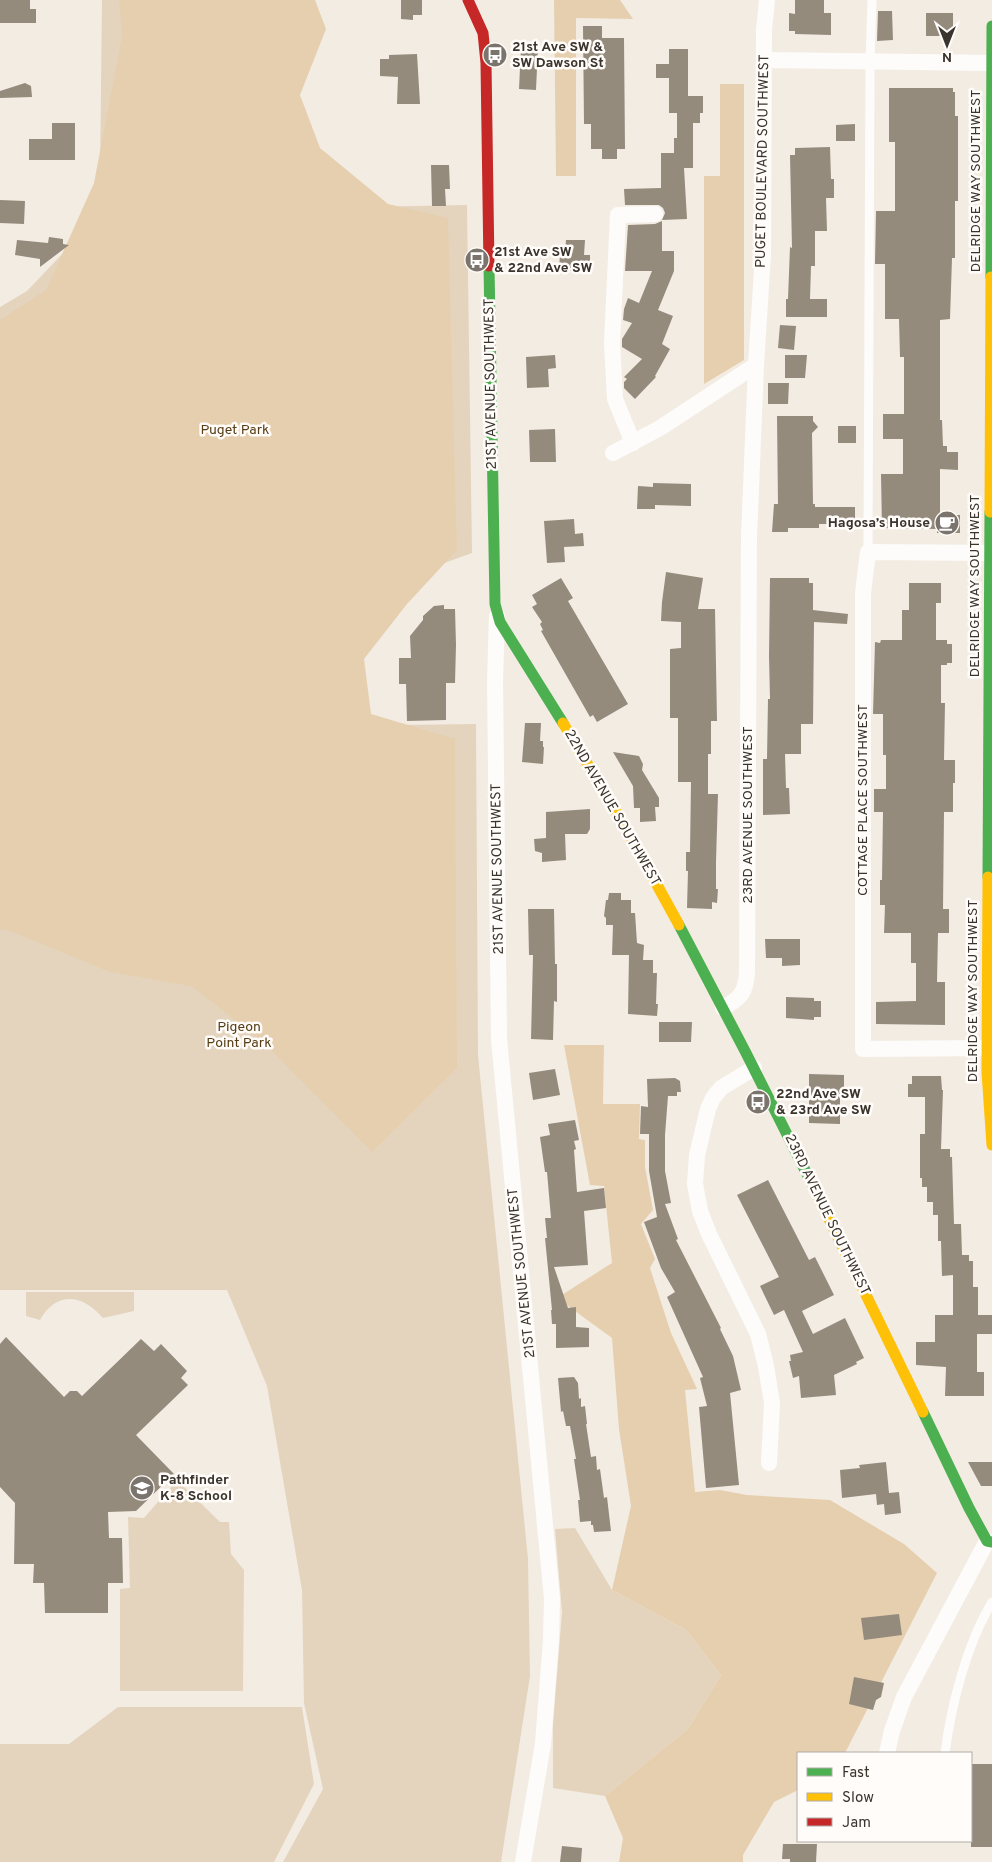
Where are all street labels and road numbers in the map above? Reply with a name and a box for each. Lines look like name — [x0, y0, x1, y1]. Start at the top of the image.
street label: PUGET BOULEVARD SOUTHWEST — [753, 54, 773, 268]
street label: DELRIDGE WAY SOUTHWEST — [968, 90, 985, 272]
street label: 21ST AVENUE SOUTHWEST — [481, 298, 501, 470]
street label: DELRIDGE WAY SOUTHWEST — [967, 495, 984, 677]
street label: COTTAGE PLACE SOUTHWEST — [855, 704, 872, 896]
street label: 23RD AVENUE SOUTHWEST — [740, 726, 757, 904]
street label: 22ND AVENUE SOUTHWEST — [560, 727, 664, 889]
street label: 21ST AVENUE SOUTHWEST — [488, 783, 508, 955]
street label: DELRIDGE WAY SOUTHWEST — [965, 900, 982, 1082]
street label: 23RD AVENUE SOUTHWEST — [780, 1132, 874, 1298]
street label: 21ST AVENUE SOUTHWEST — [505, 1187, 539, 1359]

